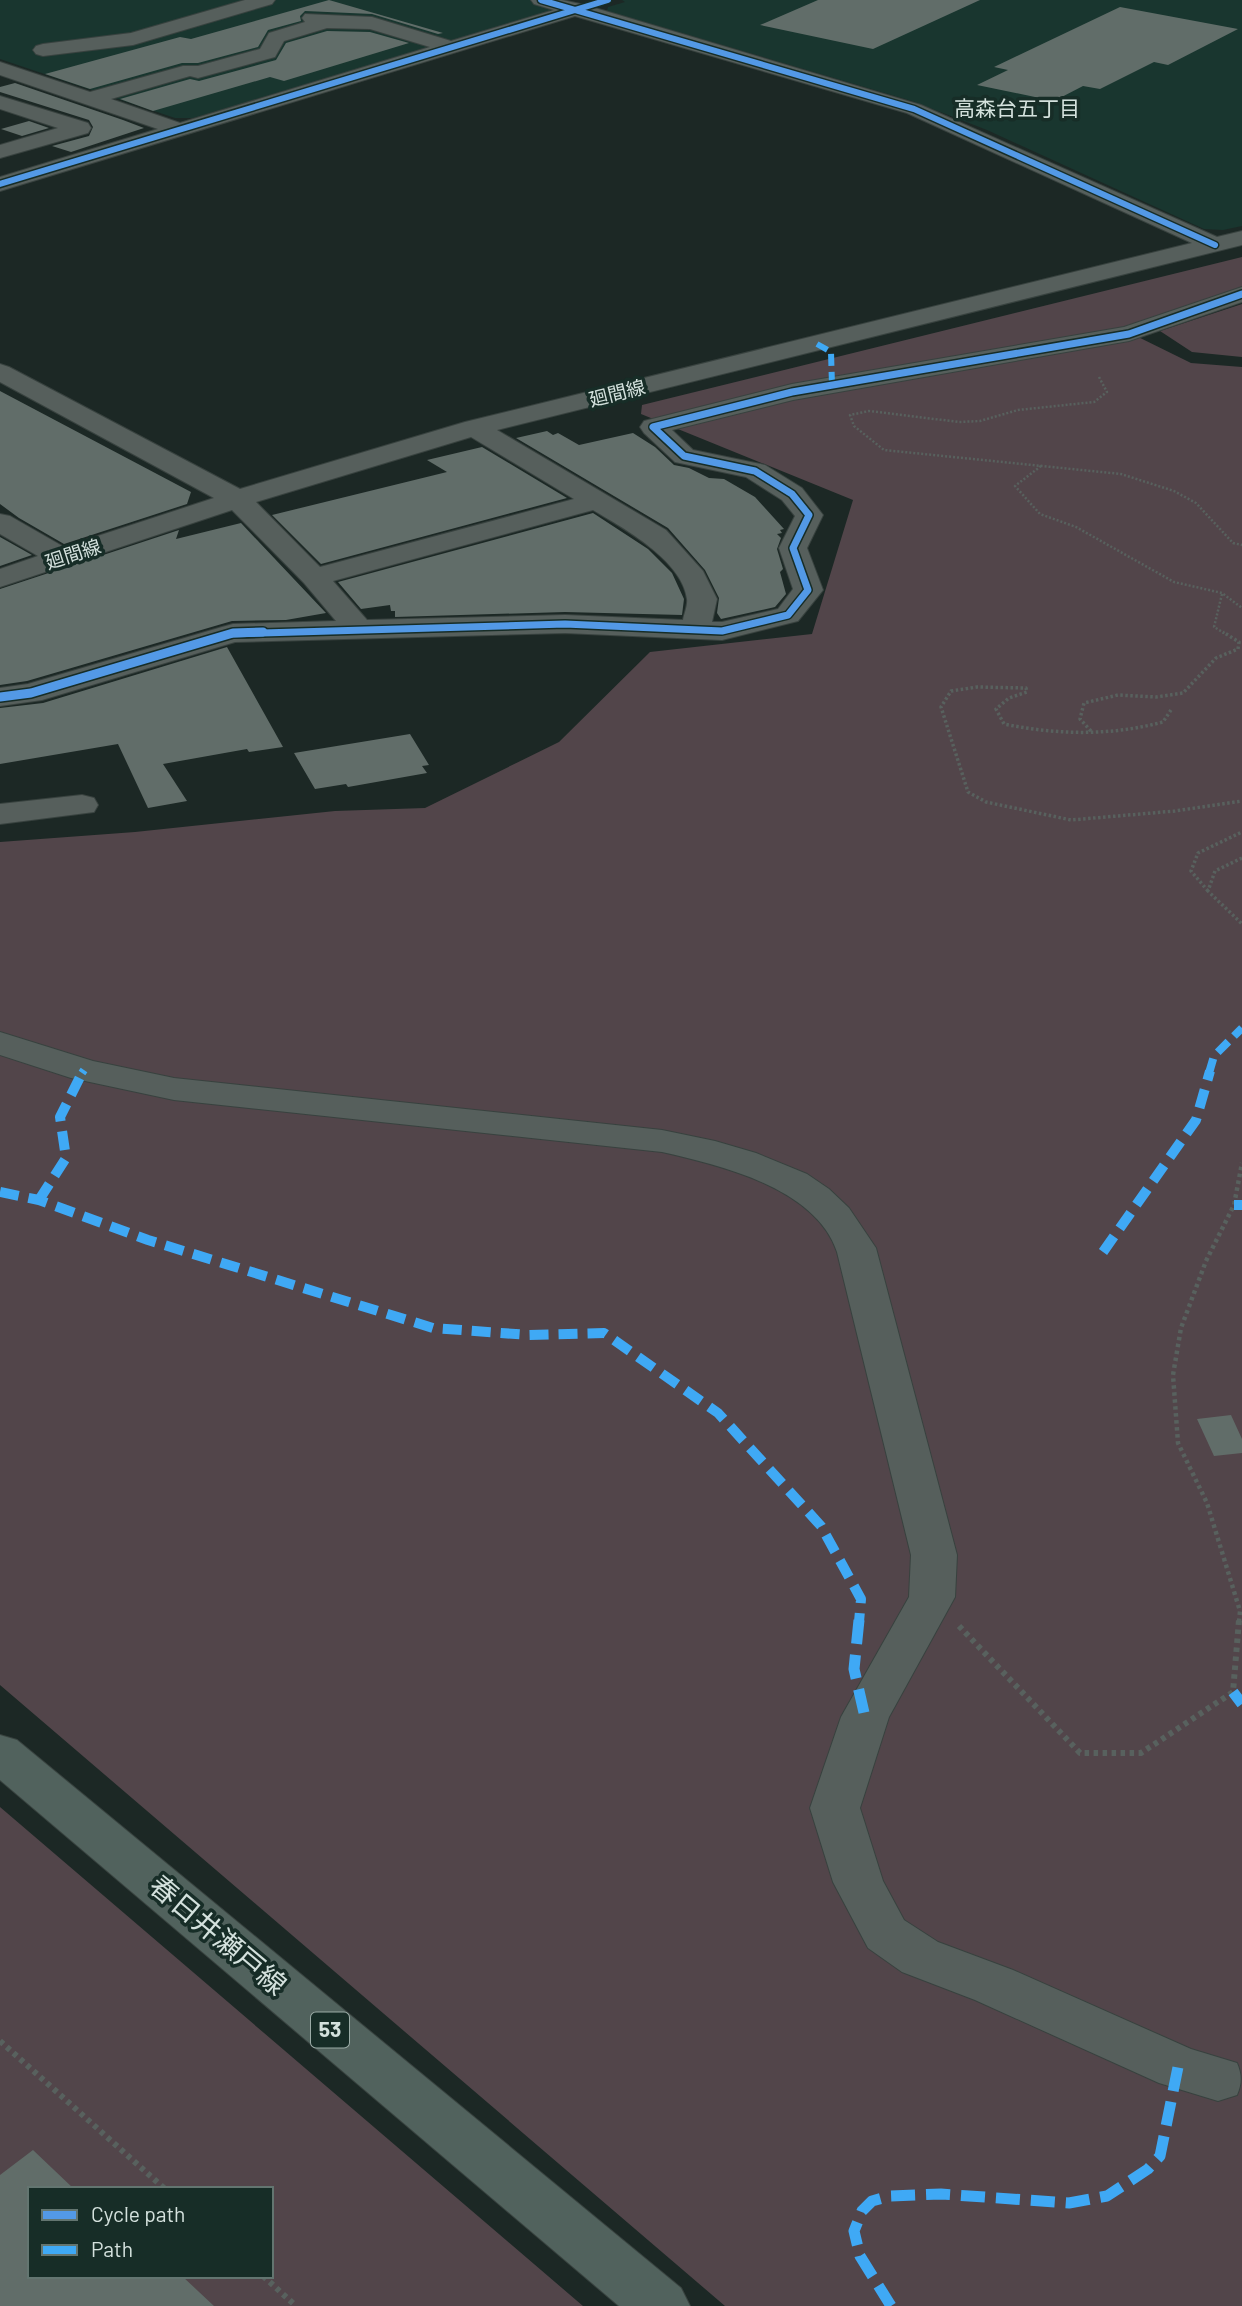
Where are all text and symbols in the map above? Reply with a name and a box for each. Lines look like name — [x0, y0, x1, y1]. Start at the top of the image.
district label: 高森台五丁目 — [954, 95, 1080, 120]
street label: 廻間線 — [586, 374, 647, 411]
street label: 廻間線 — [42, 534, 104, 573]
street label: 春日井瀬戸線 — [143, 1867, 294, 2001]
road number: 53 — [311, 2012, 349, 2048]
legend — [28, 2187, 273, 2278]
text: Cycle path — [91, 2201, 185, 2226]
text: Path — [91, 2236, 133, 2261]

